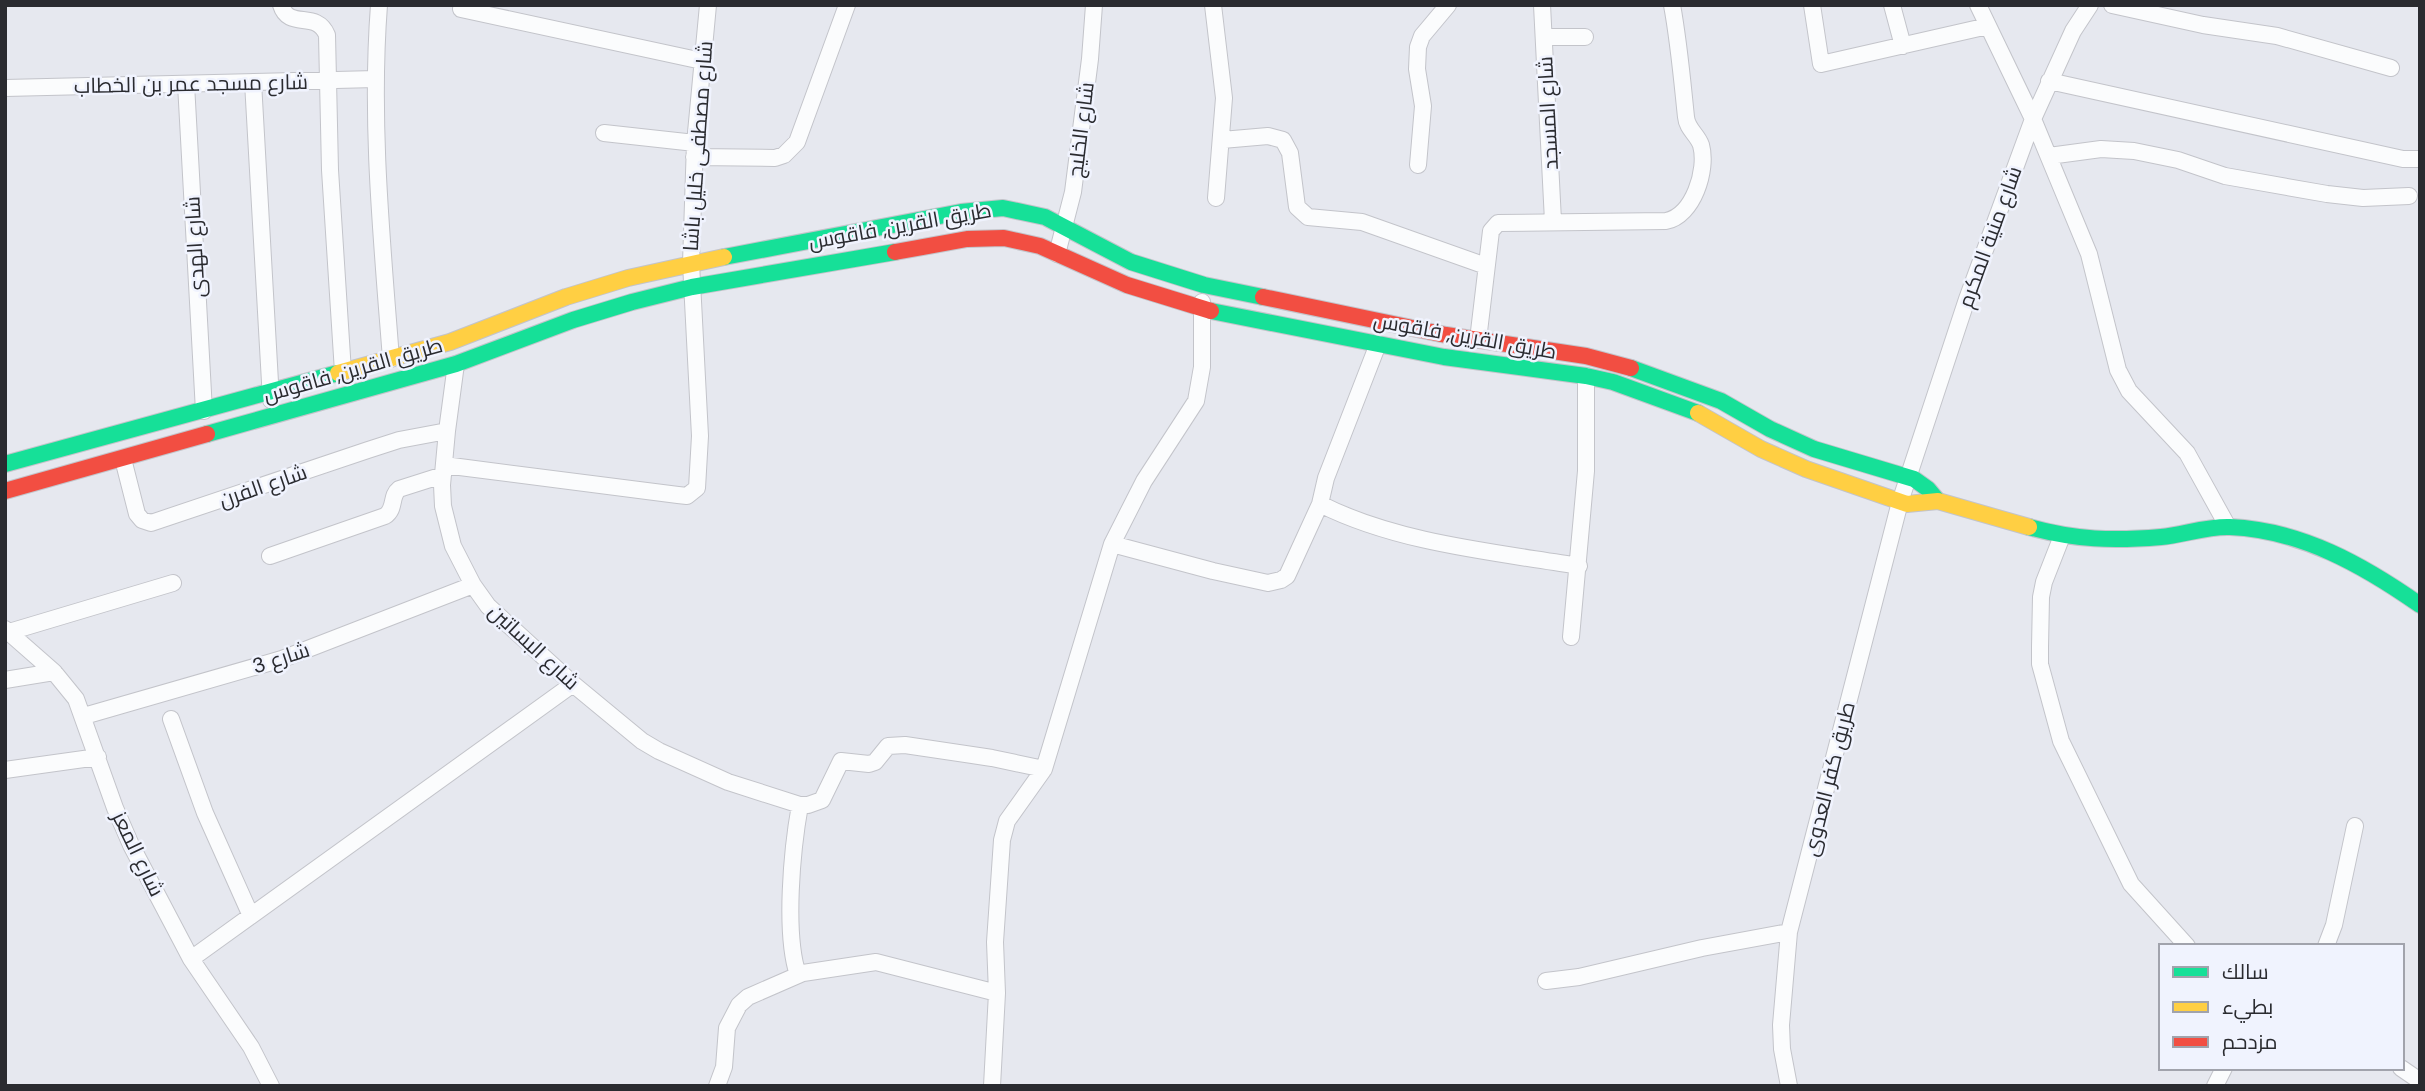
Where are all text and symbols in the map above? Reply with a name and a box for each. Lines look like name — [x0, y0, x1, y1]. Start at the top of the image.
street label: شارع مصطفى خليل باشا — [677, 40, 719, 252]
street label: شارع المسجد — [1531, 55, 1565, 171]
street label: شارع مسجد عمر بن الخطاب — [74, 68, 308, 100]
street label: شارع الخليج — [1061, 81, 1101, 179]
street label: شارع منية المكرم — [1951, 162, 2029, 312]
street label: شارع الهدى — [178, 196, 212, 298]
street label: طريق القرين, فاقوس — [806, 196, 994, 256]
street label: طريق القرين, فاقوس — [1371, 306, 1559, 366]
street label: طريق القرين, فاقوس — [260, 331, 446, 409]
street label: شارع الفرن — [215, 458, 311, 514]
street label: شارع البساتين — [483, 598, 585, 696]
street label: شارع 3 — [249, 636, 313, 680]
street label: طريق كفر العدوى — [1796, 699, 1862, 859]
street label: شارع المعز — [105, 806, 171, 901]
legend — [2159, 944, 2404, 1070]
text: سالك — [2222, 958, 2269, 986]
text: بطيء — [2222, 993, 2273, 1023]
text: مزدحم — [2222, 1028, 2277, 1056]

